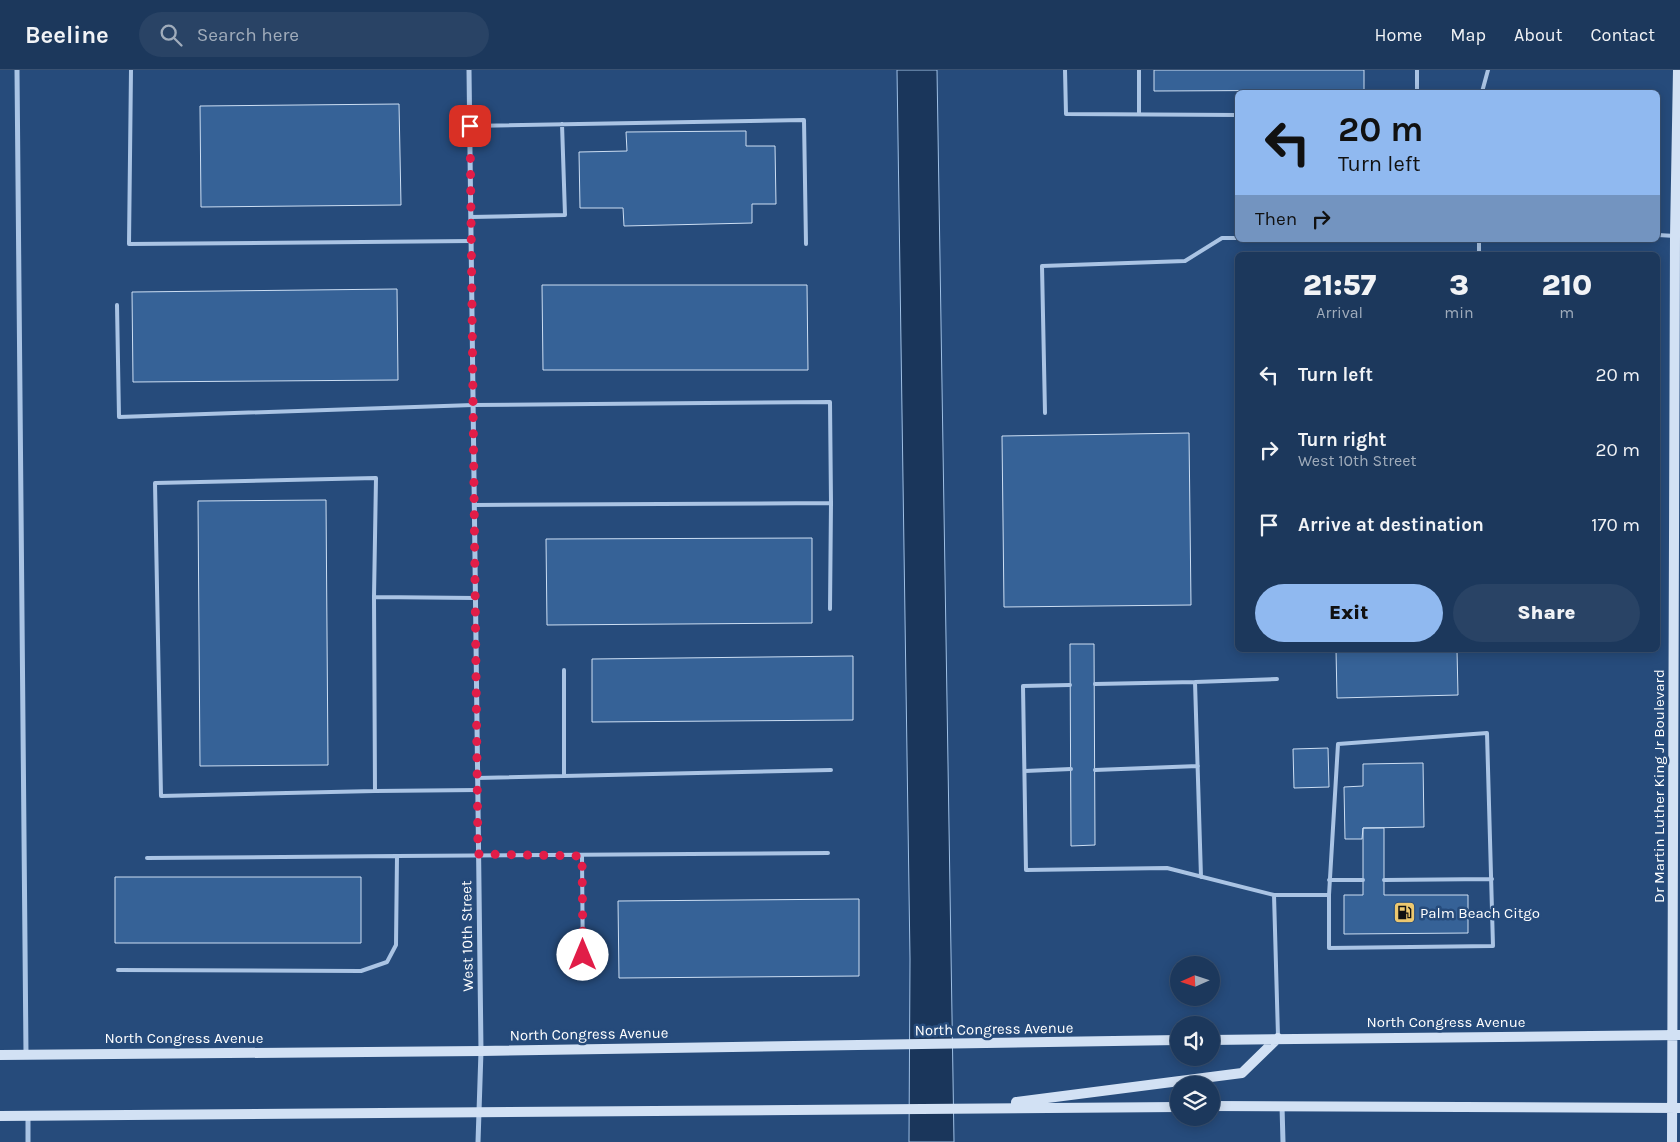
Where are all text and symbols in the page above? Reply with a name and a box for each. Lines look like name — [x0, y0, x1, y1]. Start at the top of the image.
search box — [139, 12, 489, 57]
text: Beeline — [25, 21, 109, 49]
icon: search — [157, 21, 185, 49]
text: Search here — [197, 24, 299, 46]
text: Home — [1374, 24, 1422, 46]
text: Map — [1450, 24, 1486, 46]
text: About — [1514, 24, 1563, 46]
text: Contact — [1591, 24, 1655, 46]
pin — [449, 105, 491, 147]
text: 20 m — [1338, 109, 1423, 150]
icon: left — [1255, 110, 1320, 175]
icon: arrive — [456, 112, 484, 140]
text: Turn left — [1338, 151, 1421, 177]
icon: right — [1307, 205, 1335, 233]
text: Then — [1255, 208, 1297, 230]
text: 21:57 — [1303, 267, 1376, 303]
text: 3 — [1449, 267, 1469, 303]
text: 210 — [1541, 267, 1592, 303]
text: Arrival — [1316, 303, 1363, 322]
text: min — [1444, 303, 1474, 322]
text: m — [1559, 303, 1574, 322]
icon: left — [1255, 361, 1283, 389]
text: Turn left — [1298, 364, 1373, 386]
text: 20 m — [1595, 364, 1640, 386]
text: Turn right — [1298, 429, 1387, 451]
icon: right — [1255, 436, 1283, 464]
text: 20 m — [1595, 439, 1640, 461]
text: West 10th Street — [1298, 451, 1416, 470]
icon: arrive — [1255, 511, 1283, 539]
text: Arrive at destination — [1298, 514, 1484, 536]
text: 170 m — [1591, 514, 1640, 536]
button: Exit — [1255, 584, 1443, 642]
button: Share — [1453, 584, 1640, 642]
street label: Dr Martin Luther King Jr Boulevard — [1650, 669, 1668, 903]
street label: West 10th Street — [457, 880, 477, 992]
fuel station icon: Palm Beach Citgo — [1392, 901, 1416, 925]
place label: Palm Beach Citgo — [1420, 904, 1540, 922]
position arrow — [556, 928, 608, 980]
north arrow — [1170, 956, 1220, 1006]
map controls — [1170, 956, 1220, 1126]
street label: North Congress Avenue — [1367, 1013, 1525, 1031]
button: sound — [1170, 1016, 1220, 1066]
street label: North Congress Avenue — [914, 1019, 1074, 1039]
street label: North Congress Avenue — [509, 1024, 669, 1044]
street label: North Congress Avenue — [105, 1029, 263, 1047]
button: layers — [1170, 1076, 1220, 1126]

